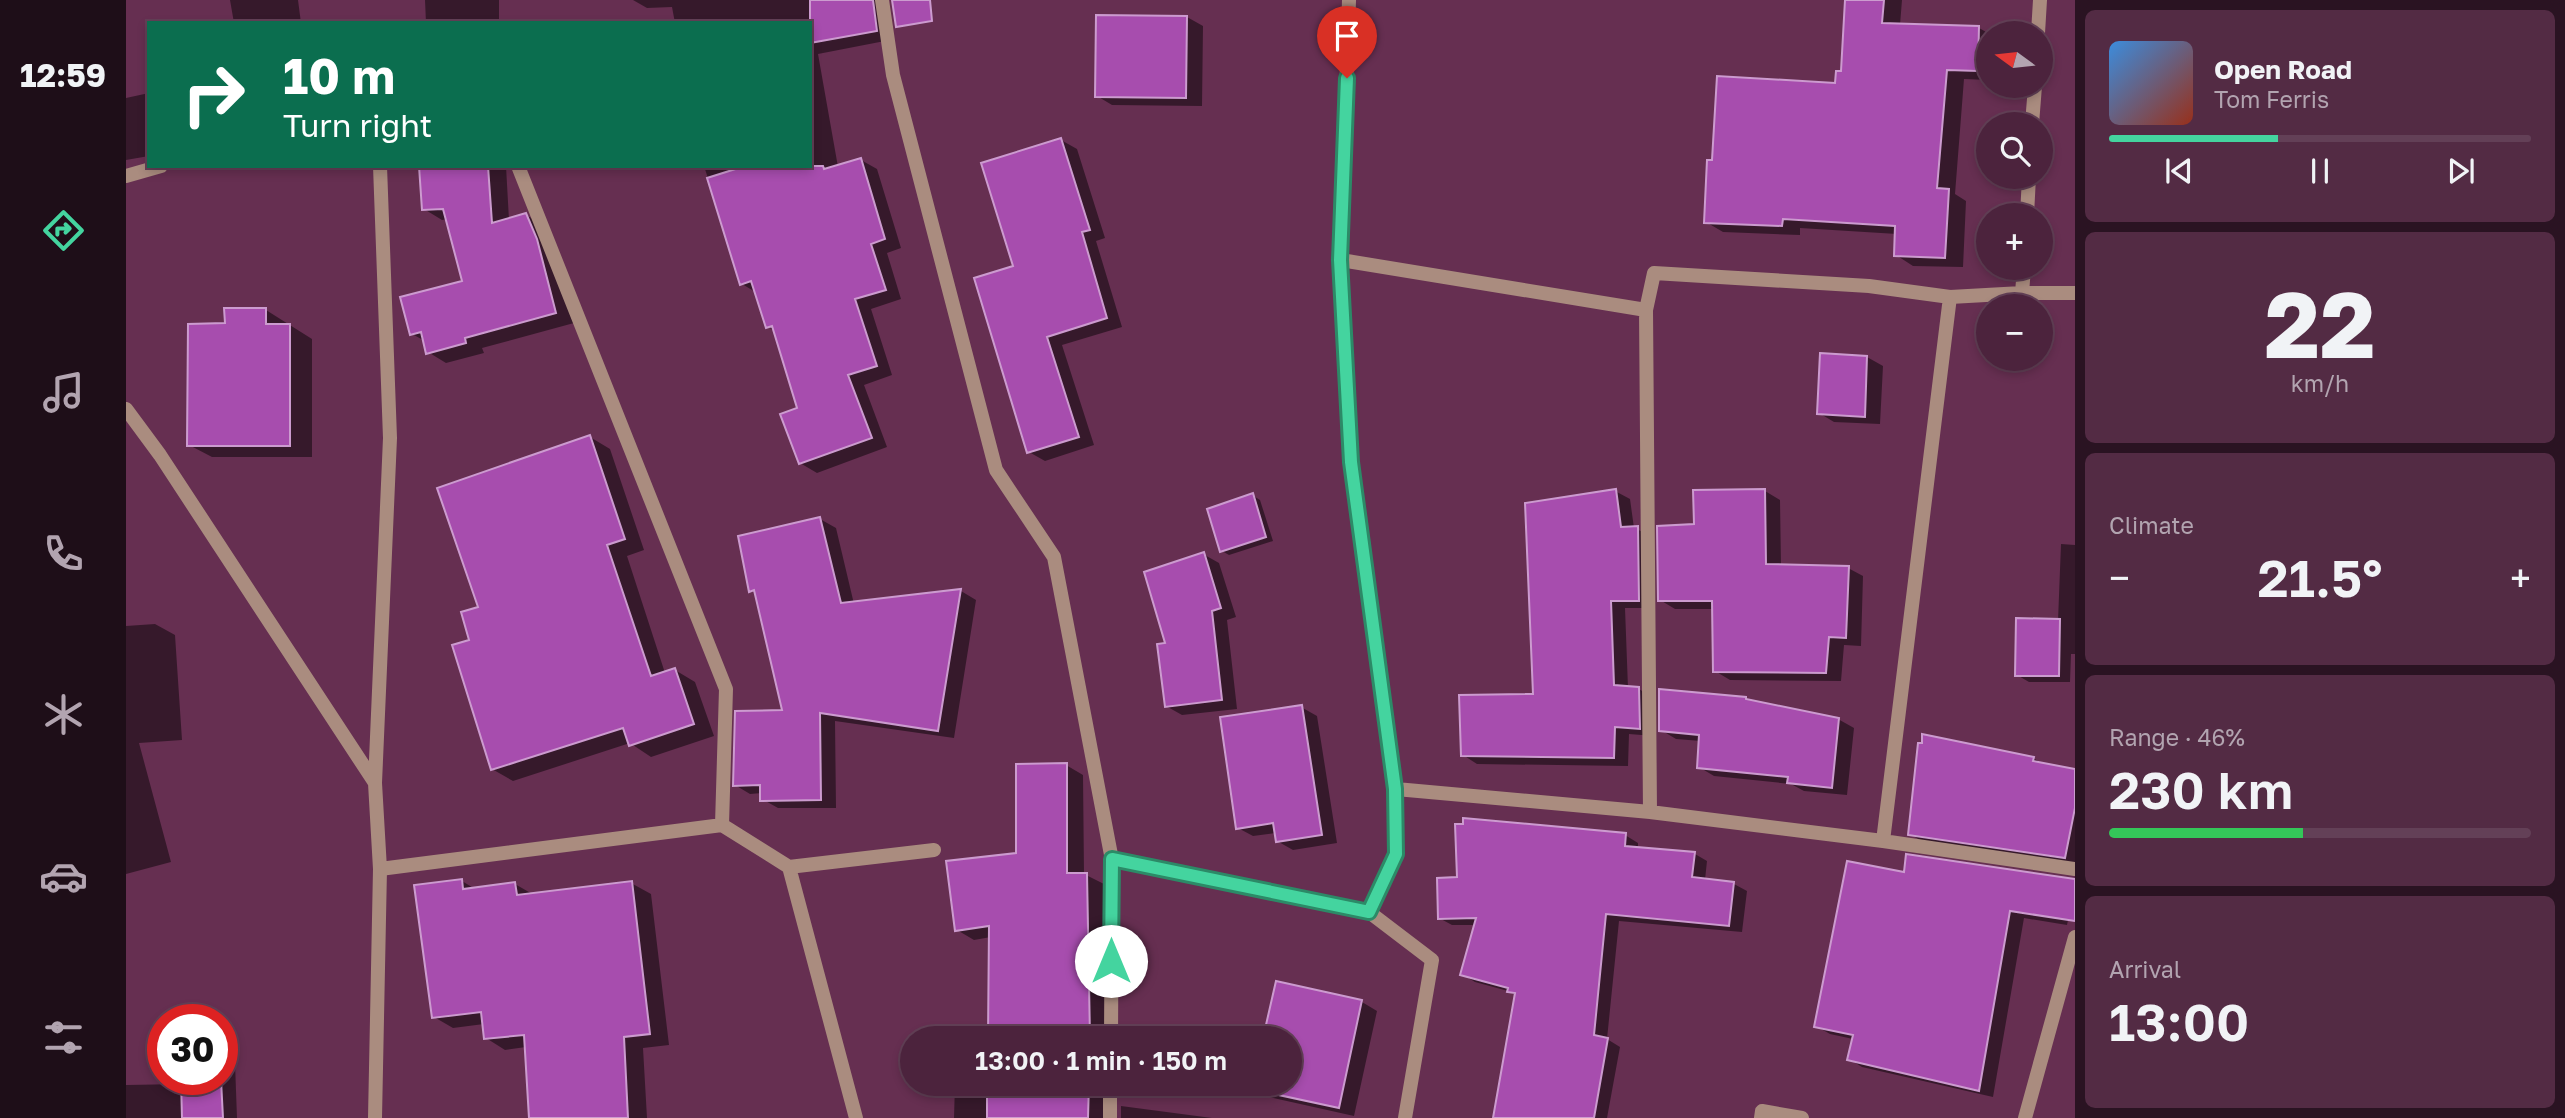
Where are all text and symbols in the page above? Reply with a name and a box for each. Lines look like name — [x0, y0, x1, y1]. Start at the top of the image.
pin — [1317, 6, 1377, 78]
icon: arrive — [1328, 17, 1366, 55]
north arrow — [1976, 21, 2053, 98]
map controls — [1976, 21, 2053, 371]
text: 10 m — [283, 46, 395, 105]
icon: right — [168, 49, 259, 140]
text: Open Road — [2214, 54, 2352, 85]
text: 12:59 — [20, 56, 106, 94]
text: Tom Ferris — [2214, 85, 2329, 113]
text: Turn right — [283, 106, 432, 144]
button: search — [1976, 112, 2053, 189]
icon: previous — [2160, 152, 2198, 190]
icon: pause — [2301, 152, 2339, 190]
icon: next — [2442, 152, 2480, 190]
button: + — [1976, 203, 2053, 280]
icon: directions — [39, 206, 88, 255]
text: 22 — [2264, 269, 2376, 378]
button: − — [1976, 294, 2053, 371]
icon: music — [39, 368, 88, 417]
text: km/h — [2291, 369, 2349, 397]
text: Climate — [2109, 511, 2194, 539]
icon: phone — [39, 529, 88, 578]
text: 21.5° — [2258, 546, 2382, 608]
text: − — [2109, 555, 2130, 600]
text: + — [2510, 555, 2531, 600]
icon: climate — [39, 690, 88, 739]
text: Range · 46% — [2109, 723, 2245, 751]
text: 230 km — [2109, 758, 2293, 820]
icon: car — [39, 852, 88, 901]
position arrow — [1074, 924, 1148, 998]
text: Arrival — [2109, 955, 2181, 983]
text: 13:00 — [2109, 990, 2249, 1052]
speed limit sign: 30 — [147, 1004, 238, 1095]
icon: filters — [39, 1013, 88, 1062]
text: 13:00 · 1 min · 150 m — [975, 1045, 1227, 1076]

